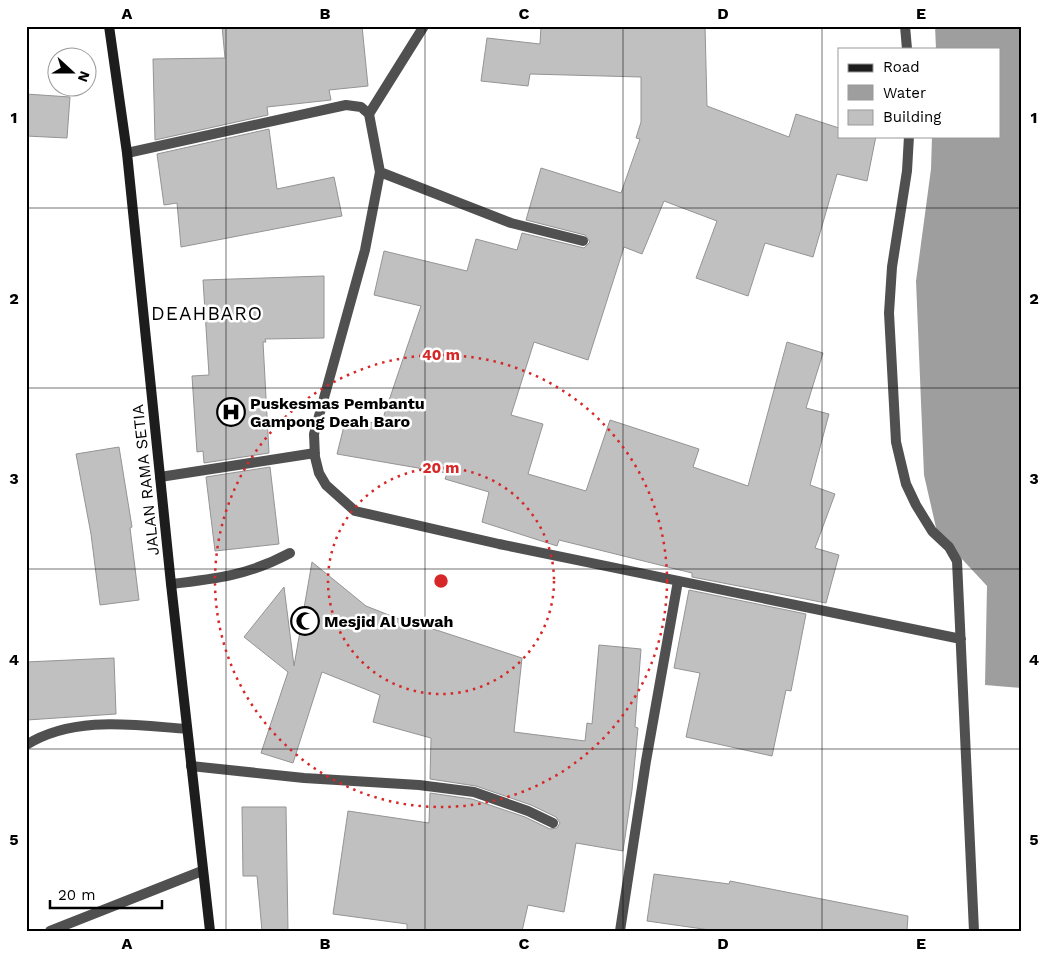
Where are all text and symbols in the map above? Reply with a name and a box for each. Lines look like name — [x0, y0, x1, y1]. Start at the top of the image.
text: A — [122, 4, 133, 23]
text: B — [320, 4, 331, 23]
text: C — [519, 4, 530, 23]
text: D — [717, 4, 729, 23]
text: E — [916, 4, 926, 23]
north arrow — [48, 48, 98, 98]
legend — [838, 48, 1000, 138]
text: Road — [883, 58, 920, 76]
text: N — [75, 69, 93, 84]
text: Water — [883, 84, 926, 102]
text: 1 — [11, 108, 17, 127]
text: Building — [883, 108, 941, 126]
text: 1 — [1031, 108, 1037, 127]
text: 2 — [9, 289, 19, 308]
text: 2 — [1029, 289, 1039, 308]
district label: DEAHBARO — [151, 302, 263, 325]
text: 40 m — [422, 346, 460, 364]
place label: Puskesmas Pembantu Gampong Deah Baro — [250, 394, 425, 431]
hospital icon: Puskesmas Pembantu Gampong Deah Baro — [216, 397, 246, 427]
street label: JALAN RAMA SETIA — [128, 403, 163, 557]
text: 20 m — [422, 459, 460, 477]
text: 3 — [9, 469, 19, 488]
text: 3 — [1029, 469, 1039, 488]
centre of rings — [432, 572, 450, 590]
mosque icon: Mesjid Al Uswah — [290, 606, 320, 636]
place label: Mesjid Al Uswah — [324, 612, 453, 631]
text: 4 — [9, 650, 19, 669]
text: 4 — [1029, 650, 1039, 669]
text: 5 — [9, 830, 19, 849]
text: 5 — [1029, 830, 1039, 849]
scale bar — [50, 877, 162, 909]
text: 20 m — [58, 886, 96, 904]
text: A — [122, 934, 133, 953]
text: B — [320, 934, 331, 953]
text: C — [519, 934, 530, 953]
text: D — [717, 934, 729, 953]
text: E — [916, 934, 926, 953]

